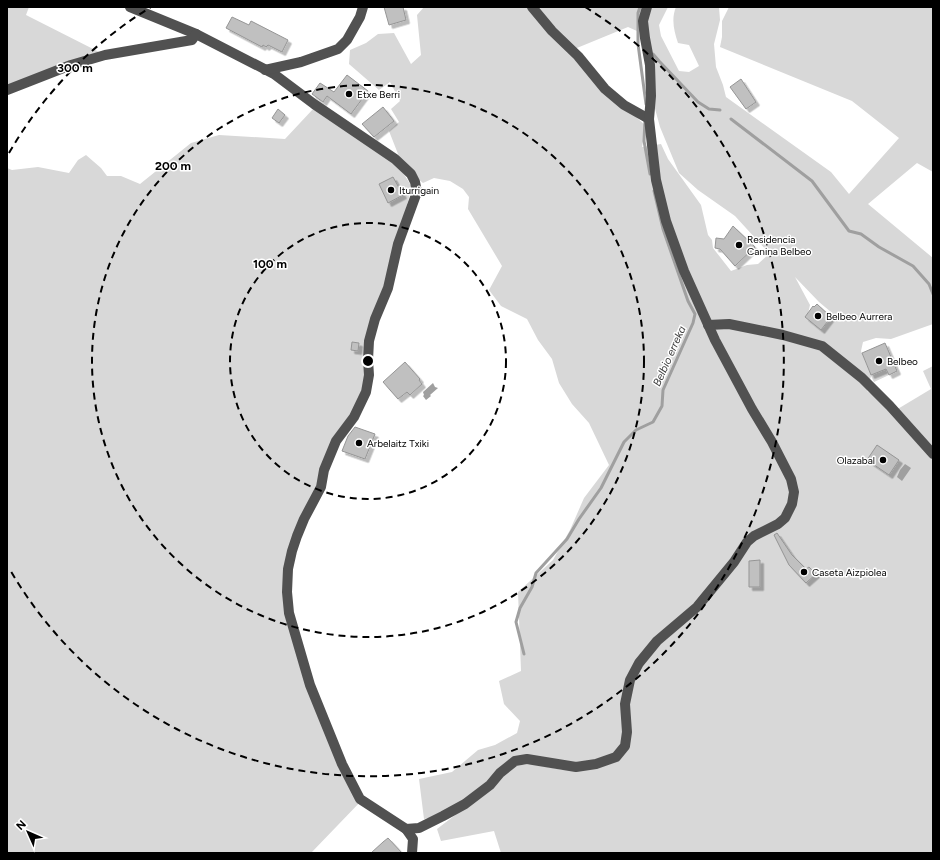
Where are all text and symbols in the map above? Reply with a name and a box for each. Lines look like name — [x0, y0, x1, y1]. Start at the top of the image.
text: 300 m — [57, 61, 93, 75]
place label: Etxe Berri — [357, 88, 400, 101]
marker: Etxe Berri — [344, 89, 354, 99]
text: 200 m — [155, 159, 191, 173]
place label: Iturrigain — [399, 184, 439, 197]
marker: Iturrigain — [386, 185, 396, 195]
place label: Residencia Canina Belbeo — [747, 233, 811, 258]
marker: Residencia Canina Belbeo — [734, 240, 744, 250]
text: 100 m — [253, 257, 287, 271]
place label: Belbeo Aurrera — [826, 310, 892, 323]
marker: Belbeo Aurrera — [813, 311, 823, 321]
water label: Belbio erreka — [650, 324, 689, 388]
centre of rings — [361, 354, 375, 368]
place label: Belbeo — [887, 355, 918, 368]
marker: Belbeo — [874, 356, 884, 366]
place label: Arbelaitz Txiki — [367, 437, 429, 450]
marker: Arbelaitz Txiki — [354, 438, 364, 448]
place label: Olazabal — [837, 454, 875, 467]
marker: Olazabal — [878, 455, 888, 465]
place label: Caseta Aizpiolea — [812, 566, 887, 579]
marker: Caseta Aizpiolea — [799, 567, 809, 577]
north arrow — [8, 812, 48, 852]
text: N — [14, 818, 29, 833]

